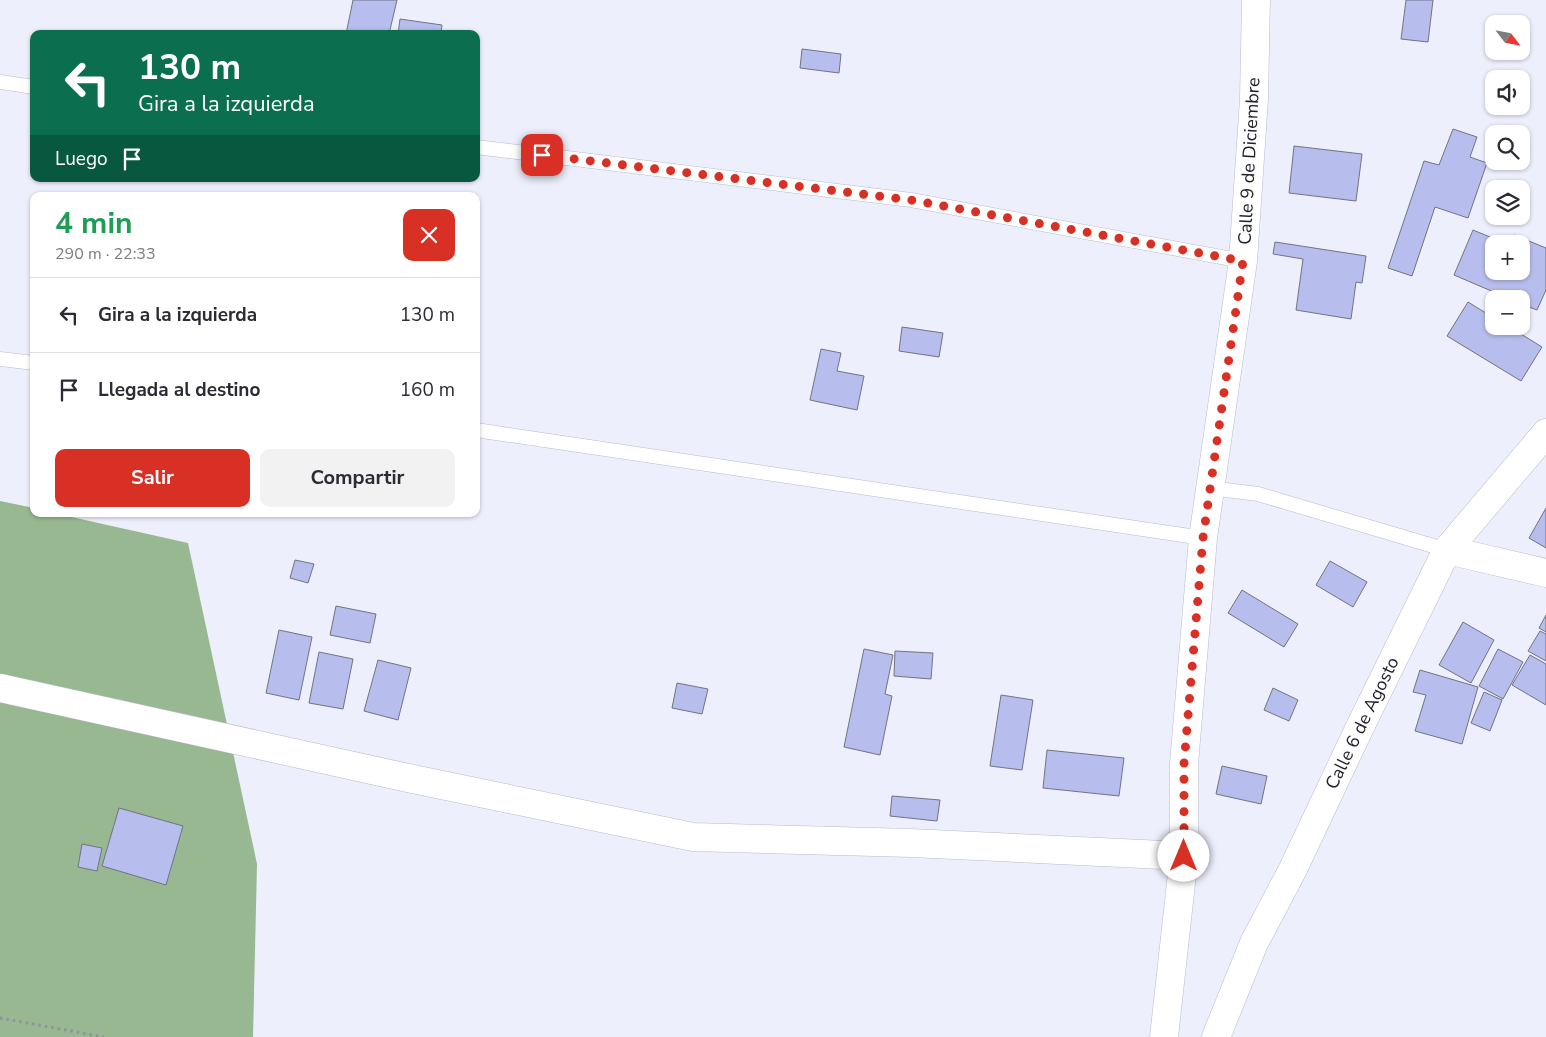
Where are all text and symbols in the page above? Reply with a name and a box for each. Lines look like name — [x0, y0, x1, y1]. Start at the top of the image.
north arrow — [1485, 15, 1530, 60]
map controls — [1485, 15, 1530, 335]
text: 130 m — [138, 44, 241, 91]
icon: left — [55, 50, 120, 115]
button: sound — [1485, 70, 1530, 115]
street label: Calle 9 de Diciembre — [1233, 77, 1265, 245]
text: Gira a la izquierda — [138, 89, 315, 119]
button: search — [1485, 125, 1530, 170]
pin — [521, 134, 563, 176]
icon: arrive — [528, 141, 556, 169]
icon: arrive — [118, 145, 146, 173]
text: Luego — [55, 146, 108, 172]
button: layers — [1485, 180, 1530, 225]
text: 4 min — [55, 203, 133, 244]
button: close — [403, 209, 455, 261]
button: + — [1485, 235, 1530, 280]
text: 290 m · 22:33 — [55, 243, 156, 265]
button: − — [1485, 290, 1530, 335]
icon: left — [55, 301, 83, 329]
text: Gira a la izquierda — [98, 302, 257, 328]
text: 130 m — [400, 302, 455, 328]
icon: arrive — [55, 376, 83, 404]
text: Llegada al destino — [98, 377, 260, 403]
text: 160 m — [400, 377, 455, 403]
button: Salir — [55, 449, 250, 507]
button: Compartir — [260, 449, 455, 507]
street label: Calle 6 de Agosto — [1320, 653, 1404, 793]
position arrow — [1157, 829, 1209, 881]

